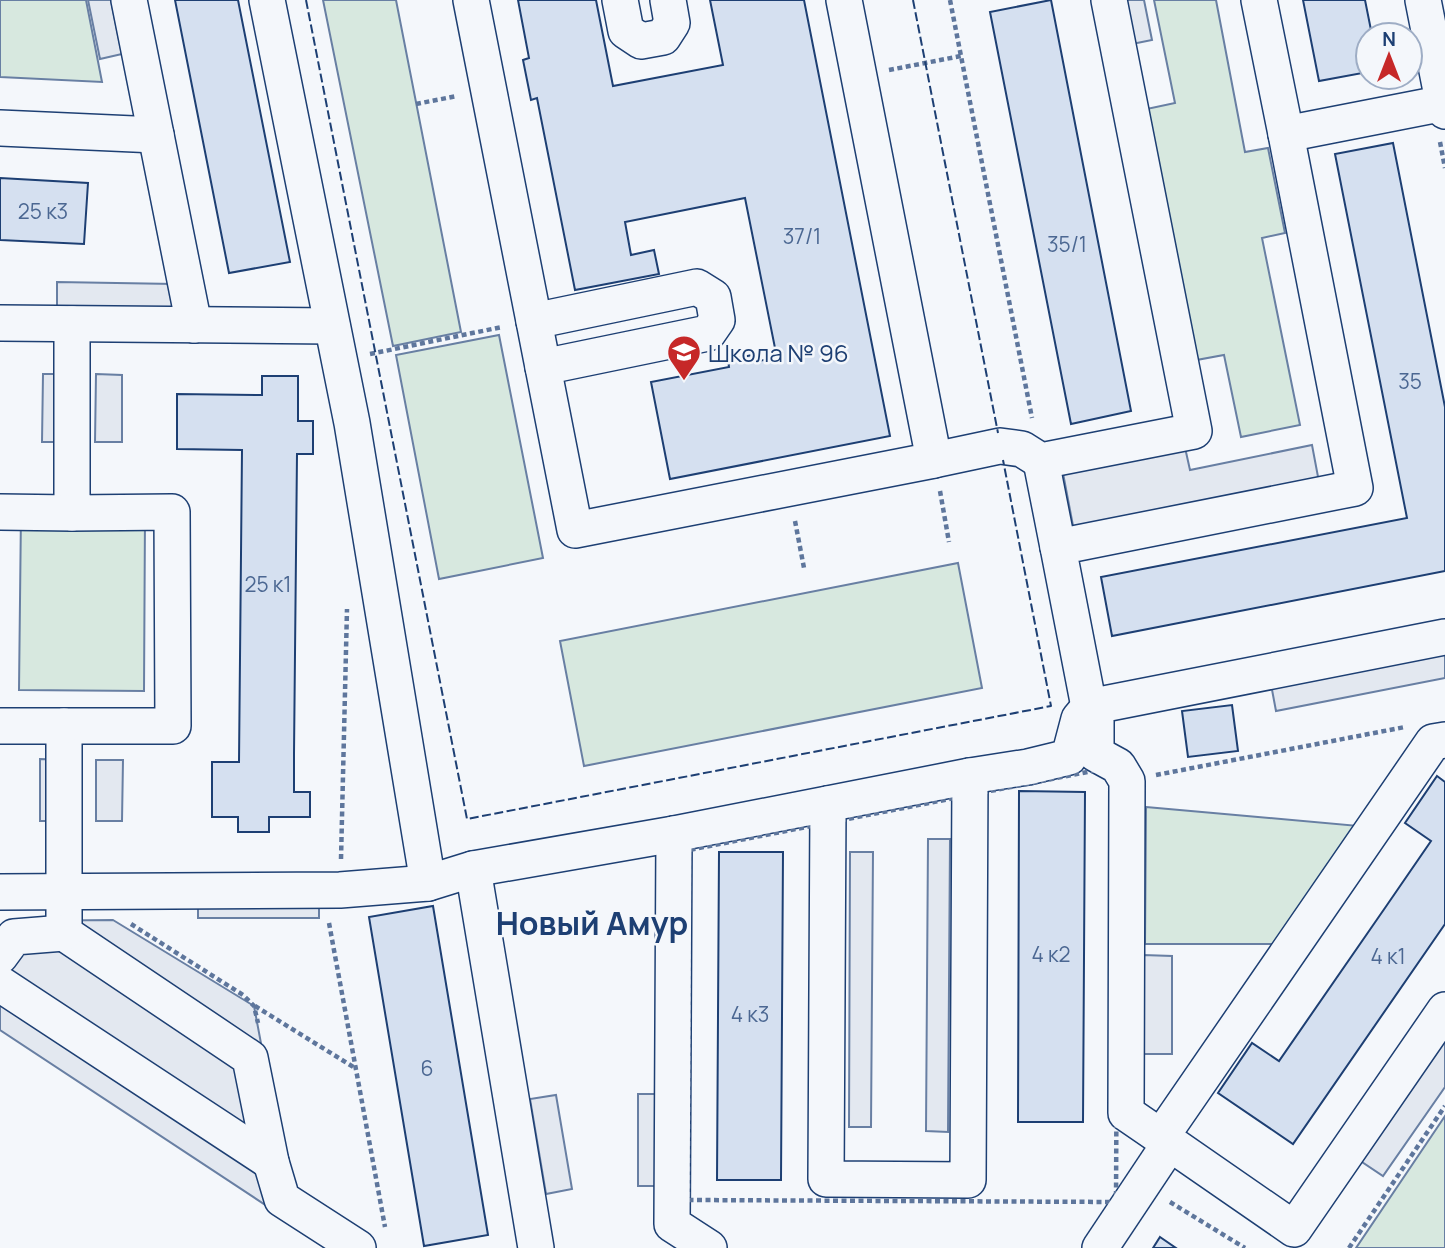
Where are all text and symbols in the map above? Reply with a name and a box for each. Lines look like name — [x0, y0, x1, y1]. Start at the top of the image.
north arrow — [1354, 21, 1424, 91]
text: N — [1382, 26, 1396, 52]
house number: 25 к3 — [18, 197, 68, 225]
house number: 37/1 — [783, 222, 821, 250]
house number: 35/1 — [1047, 230, 1087, 258]
school or university icon: Школа № 96 — [665, 333, 703, 382]
place label: Школа № 96 — [708, 336, 849, 369]
house number: 35 — [1398, 367, 1422, 395]
house number: 25 к1 — [245, 570, 291, 598]
district label: Новый Амур — [496, 901, 688, 945]
house number: 4 к2 — [1032, 940, 1070, 968]
house number: 4 к1 — [1370, 942, 1406, 970]
house number: 4 к3 — [731, 1000, 769, 1028]
house number: 6 — [420, 1054, 434, 1082]

